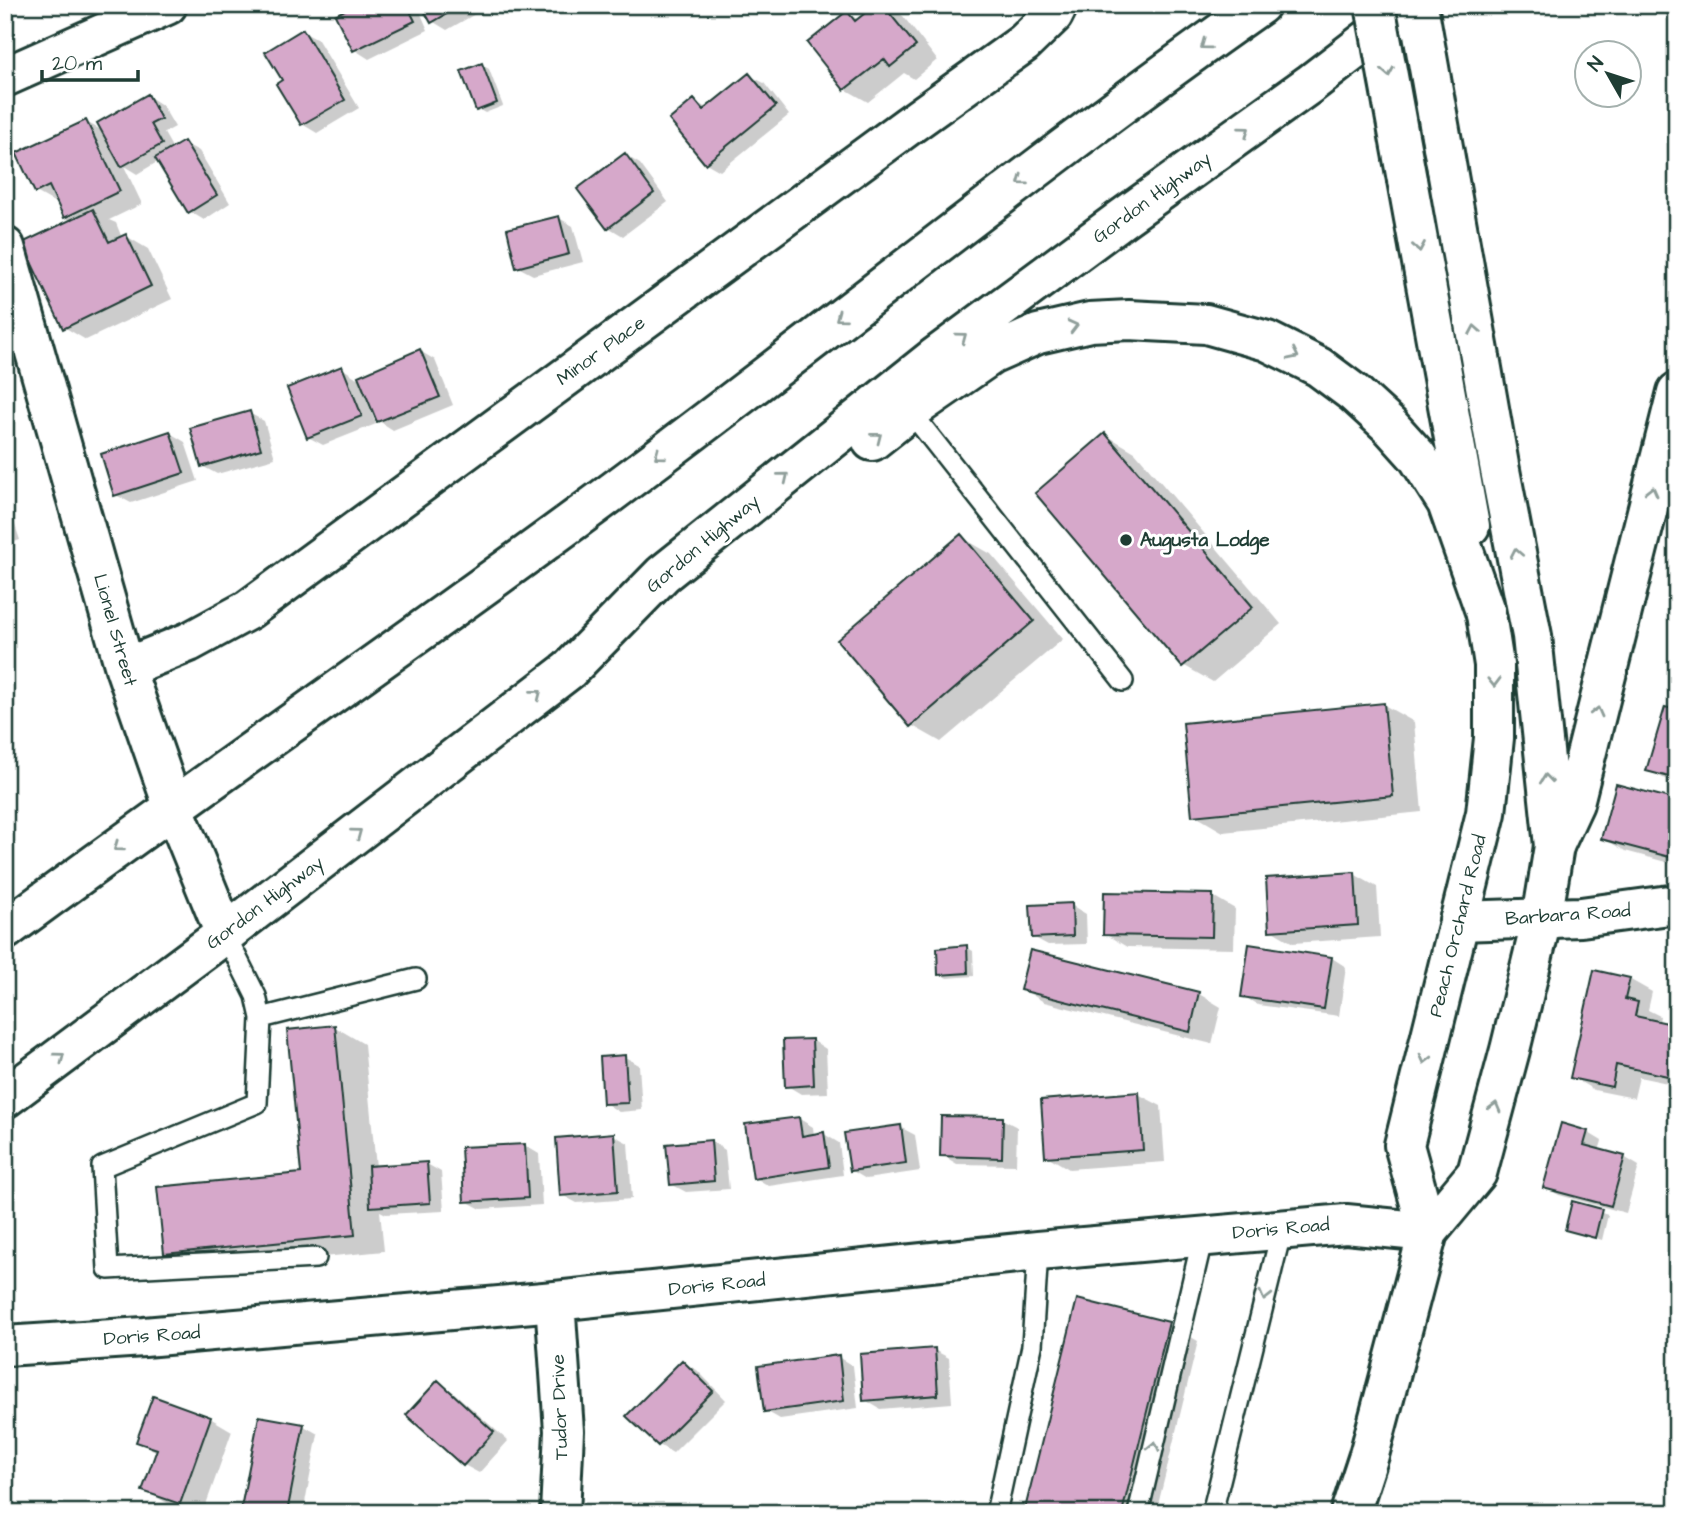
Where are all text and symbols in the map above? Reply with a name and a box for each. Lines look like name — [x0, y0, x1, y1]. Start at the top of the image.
one-way arrow — [1200, 37, 1213, 50]
scale bar — [42, 38, 138, 82]
north arrow — [1574, 38, 1644, 108]
text: 20 m — [52, 49, 103, 78]
text: N — [1582, 51, 1610, 77]
one-way arrow — [1379, 66, 1394, 78]
one-way arrow — [1237, 126, 1250, 139]
street label: Gordon Highway — [1087, 145, 1218, 251]
one-way arrow — [1017, 172, 1030, 185]
one-way arrow — [1411, 241, 1426, 253]
one-way arrow — [835, 309, 848, 322]
street label: Minor Place — [551, 310, 651, 392]
one-way arrow — [1067, 320, 1079, 334]
one-way arrow — [1468, 324, 1483, 335]
one-way arrow — [954, 332, 967, 345]
one-way arrow — [1287, 346, 1299, 360]
one-way arrow — [870, 432, 882, 445]
one-way arrow — [654, 447, 667, 460]
one-way arrow — [776, 473, 788, 486]
one-way arrow — [1644, 485, 1658, 497]
street label: Gordon Highway — [640, 488, 767, 600]
place label: Augusta Lodge — [1140, 527, 1270, 555]
marker: Augusta Lodge — [1118, 532, 1134, 548]
one-way arrow — [1509, 547, 1524, 559]
street label: Lionel Street — [86, 571, 144, 690]
one-way arrow — [1486, 677, 1502, 688]
one-way arrow — [530, 690, 542, 703]
one-way arrow — [1589, 706, 1603, 718]
one-way arrow — [1538, 773, 1553, 784]
one-way arrow — [349, 829, 362, 842]
street label: Peach Orchard Road — [1422, 832, 1494, 1020]
one-way arrow — [113, 838, 126, 851]
street label: Gordon Highway — [201, 849, 330, 957]
street label: Barbara Road — [1505, 897, 1632, 933]
one-way arrow — [52, 1052, 65, 1065]
one-way arrow — [1419, 1053, 1433, 1065]
one-way arrow — [1487, 1101, 1501, 1113]
street label: Doris Road — [1231, 1211, 1331, 1247]
street label: Doris Road — [667, 1266, 767, 1304]
one-way arrow — [1259, 1289, 1274, 1301]
street label: Doris Road — [103, 1319, 202, 1353]
street label: Tudor Drive — [545, 1354, 575, 1460]
one-way arrow — [1145, 1440, 1160, 1452]

